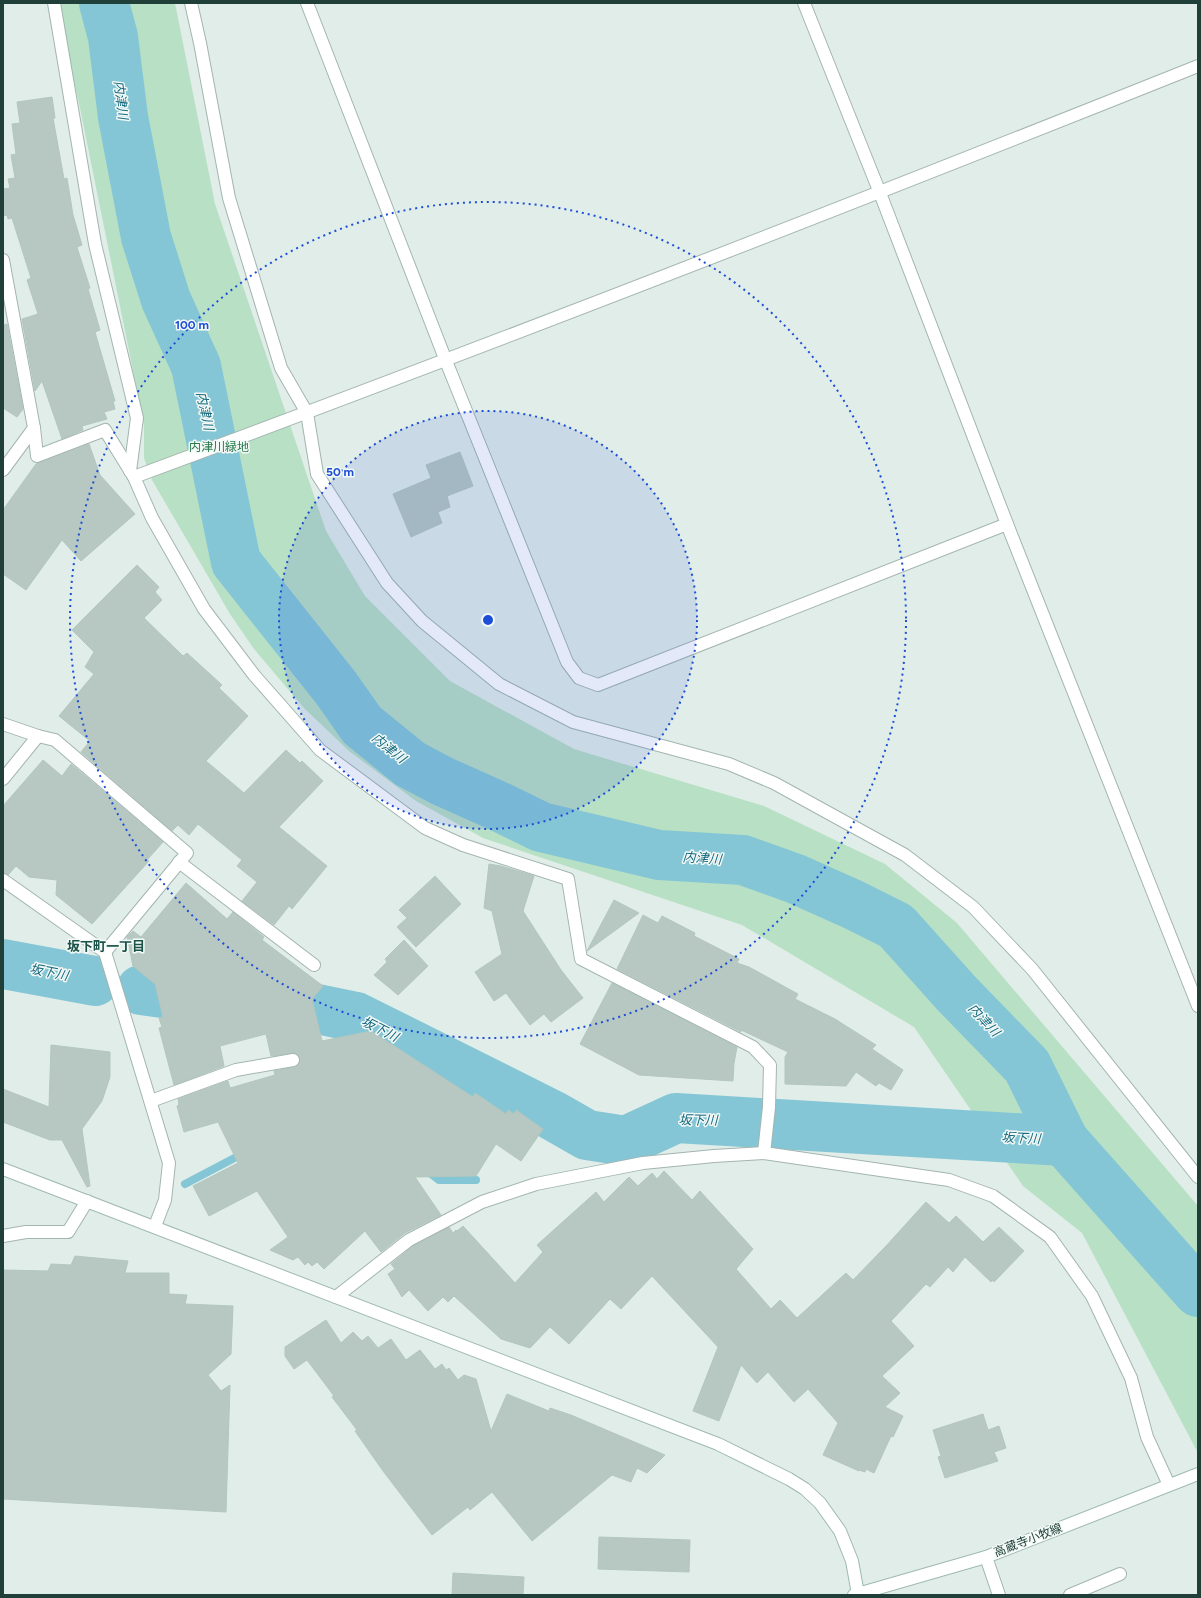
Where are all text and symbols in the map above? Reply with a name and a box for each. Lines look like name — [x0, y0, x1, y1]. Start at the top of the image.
water label: 内津川 — [111, 80, 131, 122]
text: 100 m — [175, 318, 209, 332]
water label: 内津川 — [194, 390, 217, 434]
park label: 内津川緑地 — [189, 440, 249, 454]
text: 50 m — [326, 465, 354, 479]
centre of rings — [481, 613, 495, 627]
water label: 内津川 — [369, 730, 410, 767]
water label: 内津川 — [682, 849, 724, 867]
district label: 坂下町一丁目 — [67, 939, 145, 954]
water label: 坂下川 — [28, 961, 72, 983]
water label: 内津川 — [965, 1001, 1004, 1041]
water label: 坂下川 — [359, 1013, 403, 1045]
water label: 坂下川 — [678, 1112, 720, 1128]
water label: 坂下川 — [1001, 1129, 1043, 1147]
street label: 高蔵寺小牧線 — [992, 1521, 1064, 1559]

